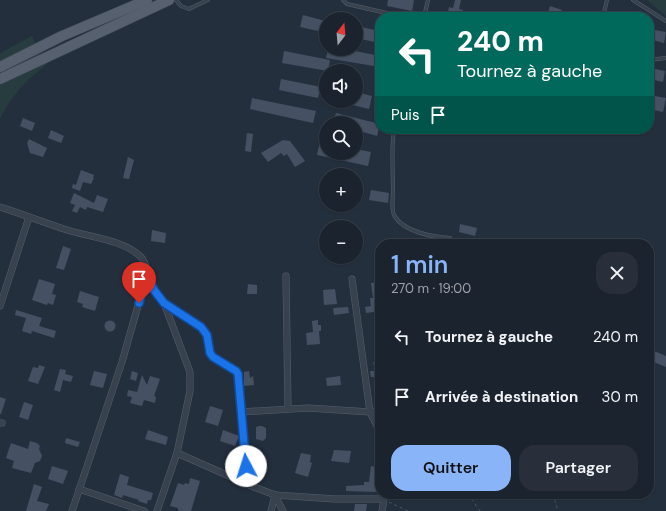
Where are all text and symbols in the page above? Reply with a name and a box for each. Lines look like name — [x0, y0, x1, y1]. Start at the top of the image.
north arrow — [319, 12, 363, 56]
map controls — [319, 12, 363, 264]
text: 240 m — [457, 23, 544, 60]
icon: left — [391, 28, 443, 80]
text: Tournez à gauche — [457, 59, 602, 83]
button: sound — [319, 64, 363, 108]
icon: arrive — [427, 104, 449, 126]
text: Puis — [391, 105, 419, 125]
button: search — [319, 116, 363, 160]
button: + — [319, 168, 363, 212]
button: − — [319, 220, 363, 264]
text: 1 min — [391, 249, 448, 280]
button: close — [596, 252, 638, 294]
pin — [122, 262, 156, 303]
icon: arrive — [128, 268, 150, 290]
text: 270 m · 19:00 — [391, 280, 471, 297]
icon: left — [391, 326, 413, 348]
text: Tournez à gauche — [425, 327, 553, 347]
text: 240 m — [593, 327, 638, 347]
icon: arrive — [391, 386, 413, 408]
text: Arrivée à destination — [425, 387, 578, 407]
text: 30 m — [602, 387, 638, 407]
position arrow — [225, 445, 267, 487]
button: Quitter — [391, 445, 511, 491]
button: Partager — [519, 445, 638, 491]

